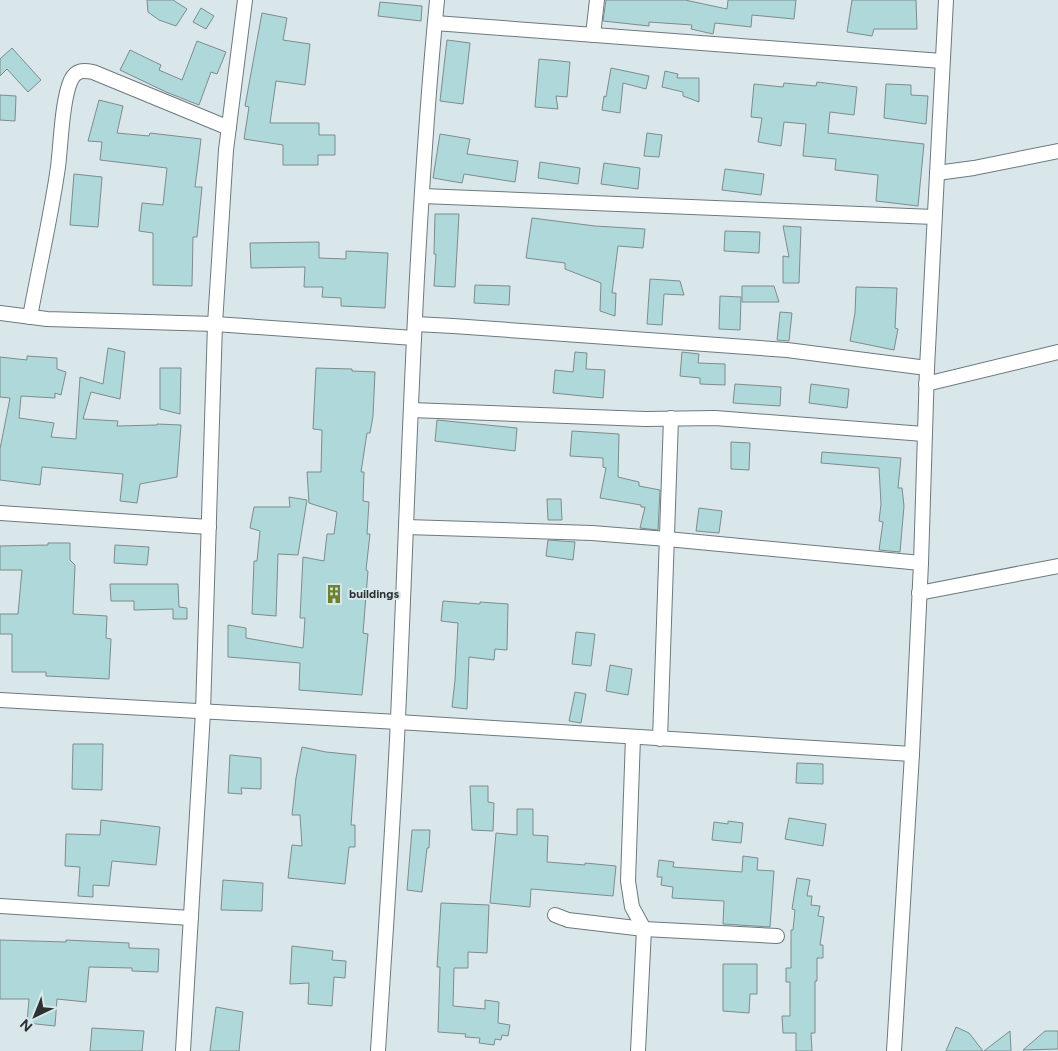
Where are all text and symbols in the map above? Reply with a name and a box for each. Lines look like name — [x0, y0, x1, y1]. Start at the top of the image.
building icon: buildings — [323, 583, 345, 605]
place label: buildings — [349, 587, 399, 601]
north arrow — [10, 991, 60, 1041]
text: N — [17, 1015, 36, 1035]

